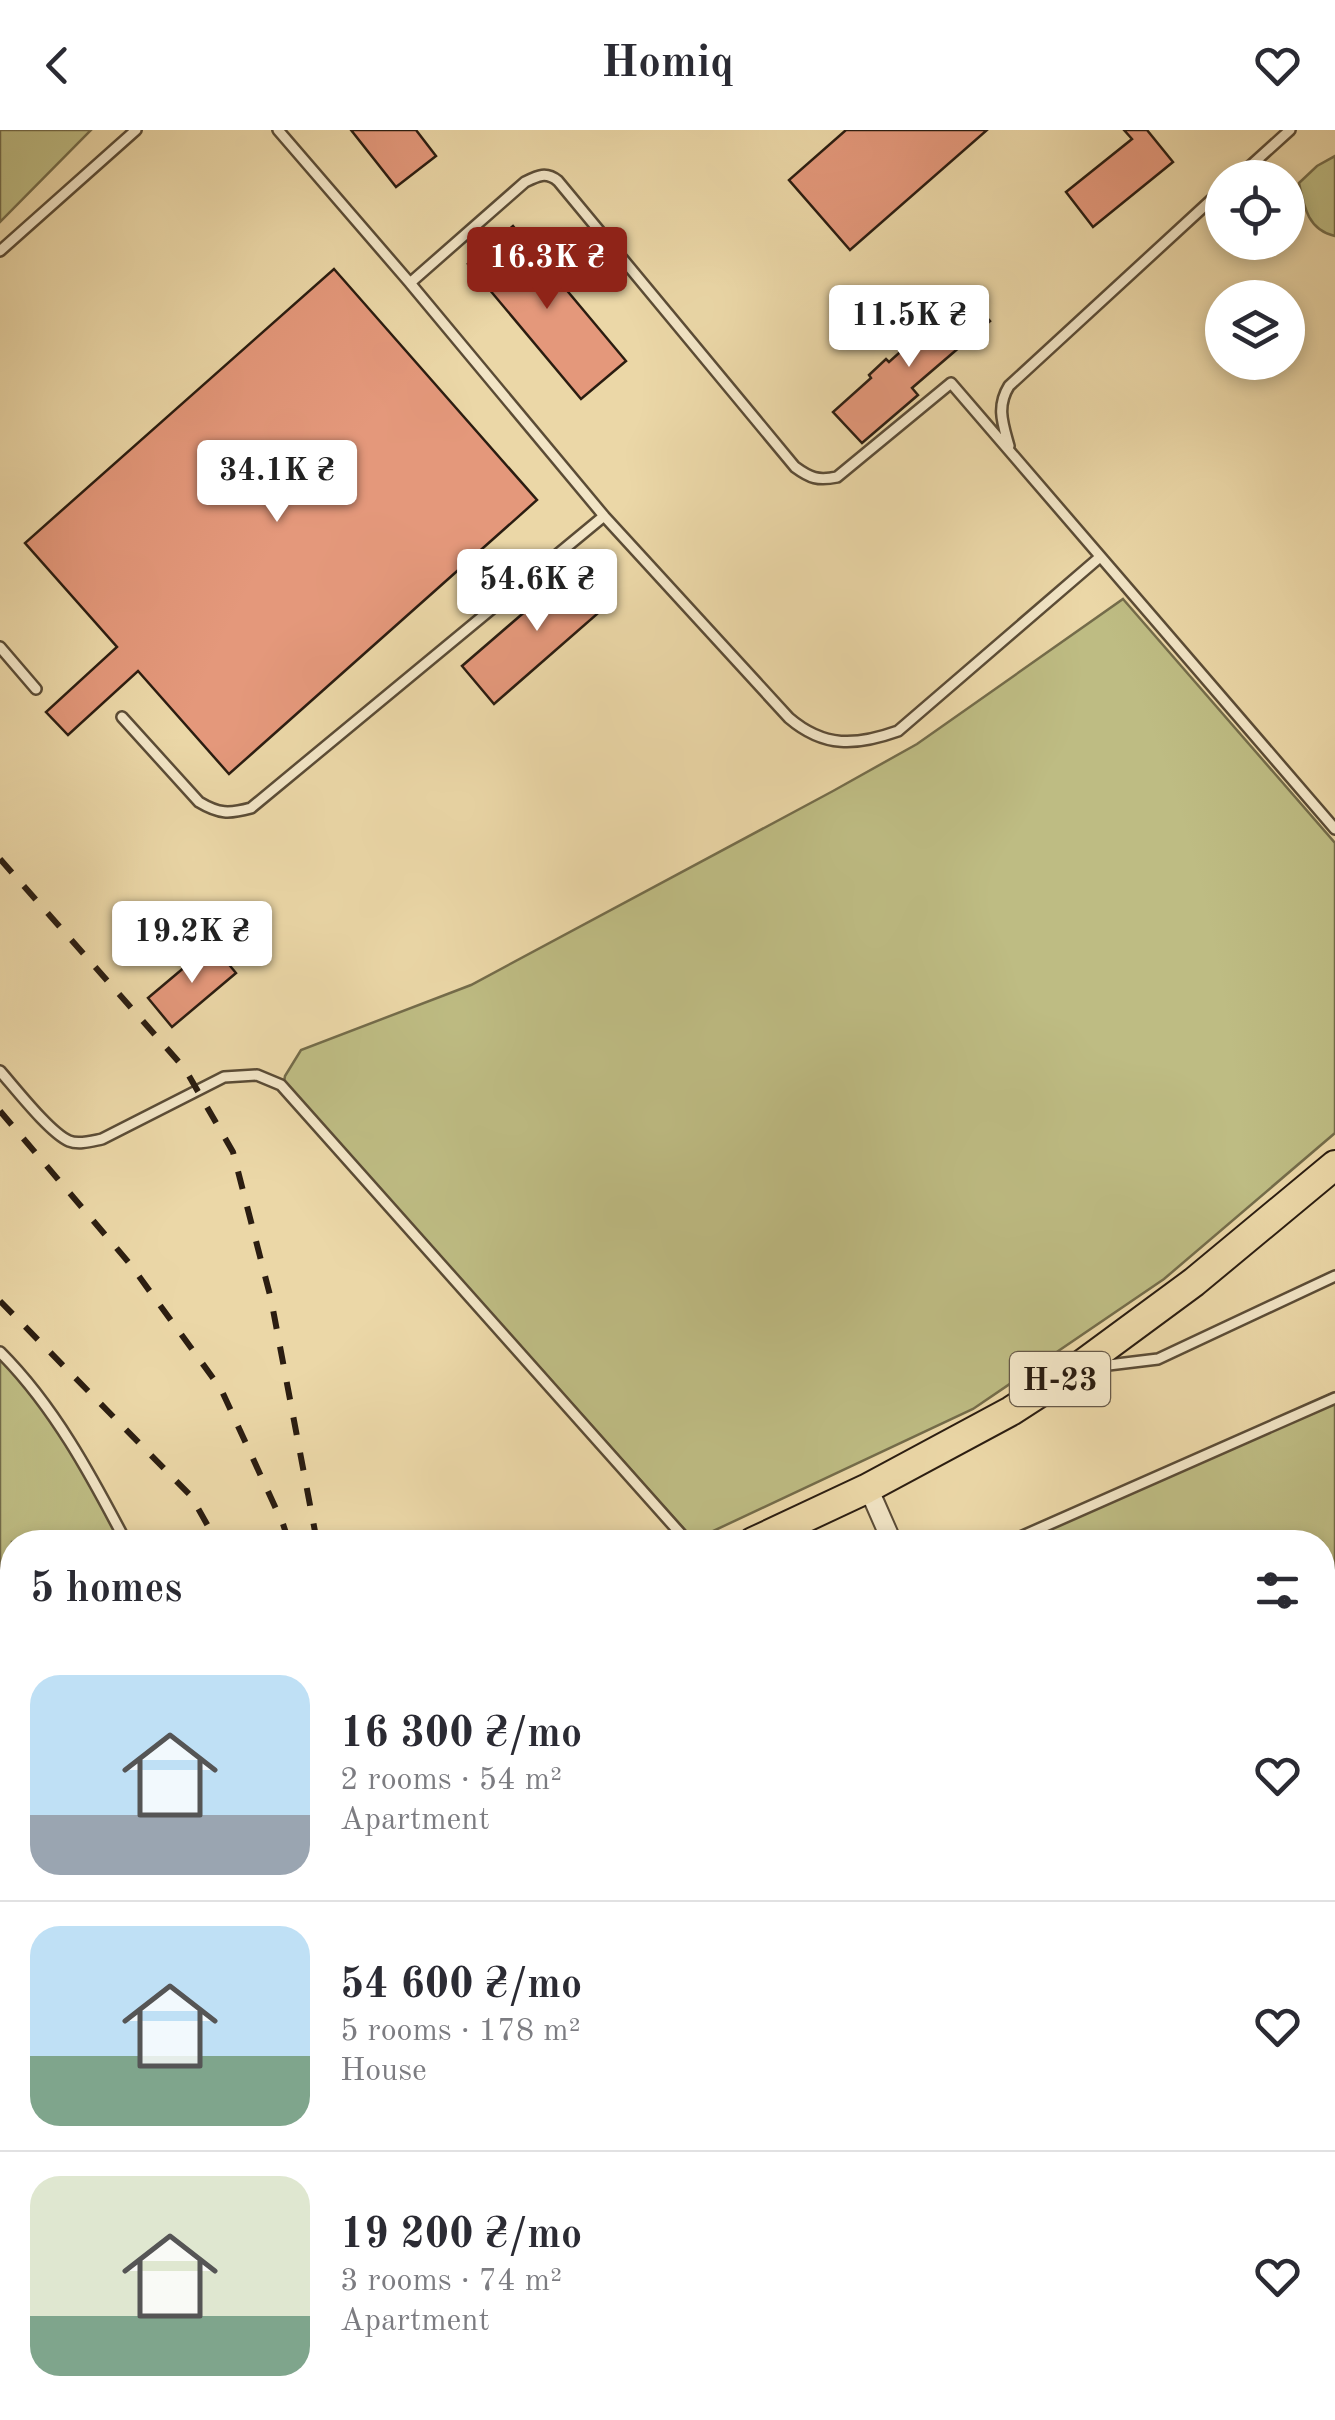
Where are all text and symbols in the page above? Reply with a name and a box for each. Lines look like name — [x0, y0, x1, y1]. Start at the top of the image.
icon: back — [30, 38, 85, 93]
icon: heart — [1250, 38, 1305, 93]
text: Homiq — [601, 42, 734, 87]
map controls — [1205, 160, 1305, 380]
button: locate — [1205, 160, 1305, 260]
pin: 16.3K ₴ — [455, 227, 639, 312]
text: 16.3K ₴ — [489, 243, 605, 275]
button: layers — [1205, 280, 1305, 380]
pin: 11.5K ₴ — [817, 285, 1001, 370]
text: 11.5K ₴ — [851, 301, 967, 333]
pin: 34.1K ₴ — [185, 440, 369, 525]
text: 34.1K ₴ — [219, 456, 335, 488]
pin: 54.6K ₴ — [445, 549, 629, 634]
text: 54.6K ₴ — [479, 565, 595, 597]
pin: 19.2K ₴ — [100, 901, 284, 986]
text: 19.2K ₴ — [134, 917, 250, 949]
road number: Н-23 — [1010, 1352, 1110, 1406]
icon: filters — [1250, 1563, 1305, 1618]
text: 5 homes — [30, 1569, 182, 1611]
text: 16 300 ₴/mo — [340, 1714, 582, 1756]
icon: home — [110, 1715, 230, 1835]
icon: heart — [1250, 1748, 1305, 1803]
text: 2 rooms · 54 m² — [340, 1765, 562, 1797]
text: Apartment — [340, 1805, 490, 1837]
text: 54 600 ₴/mo — [340, 1965, 582, 2007]
icon: home — [110, 1966, 230, 2086]
icon: heart — [1250, 1999, 1305, 2054]
text: 5 rooms · 178 m² — [340, 2016, 581, 2048]
text: House — [340, 2056, 427, 2088]
text: 19 200 ₴/mo — [340, 2215, 582, 2257]
icon: home — [110, 2216, 230, 2336]
icon: heart — [1250, 2249, 1305, 2304]
text: 3 rooms · 74 m² — [340, 2266, 562, 2298]
text: Apartment — [340, 2306, 490, 2338]

